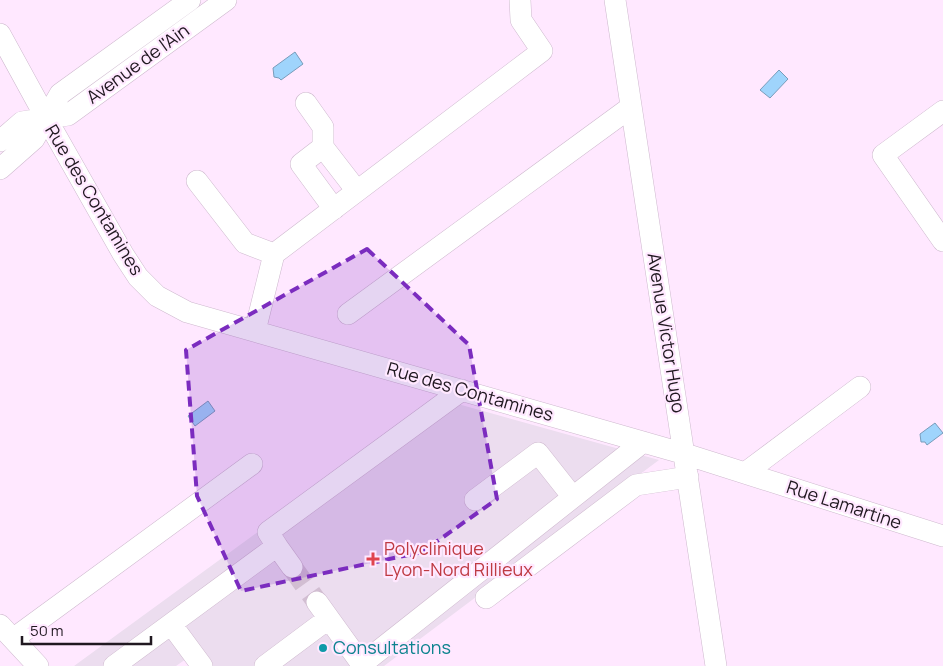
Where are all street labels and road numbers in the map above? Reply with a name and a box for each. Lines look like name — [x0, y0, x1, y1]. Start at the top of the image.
street label: Avenue de l'Ain — [81, 18, 194, 109]
street label: Rue des Contamines — [40, 120, 149, 279]
street label: Avenue Victor Hugo — [642, 251, 691, 415]
street label: Rue des Contamines — [384, 356, 556, 426]
street label: Rue Lamartine — [784, 474, 905, 534]

